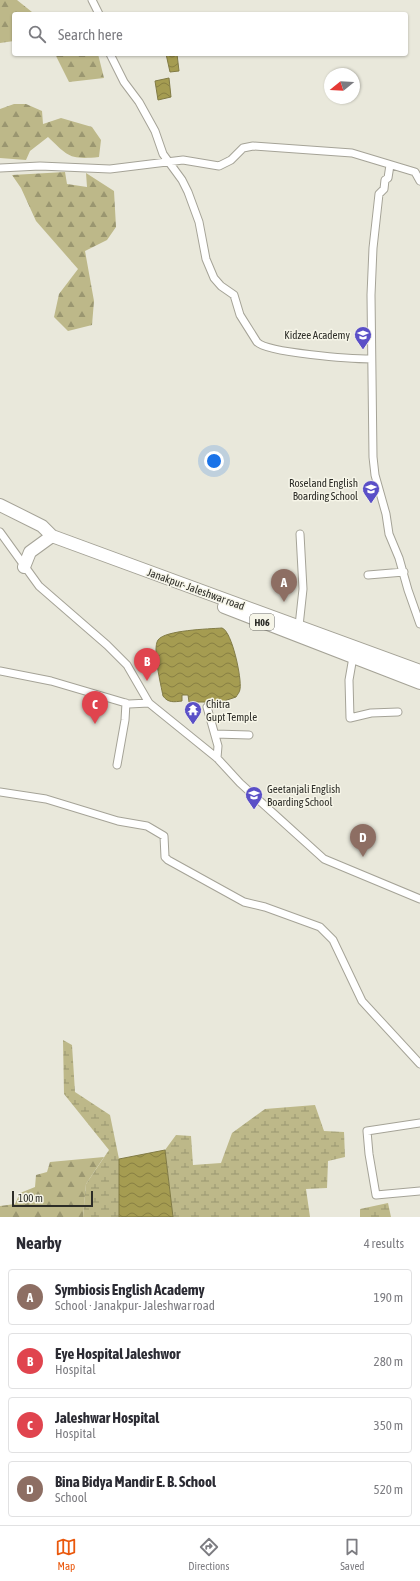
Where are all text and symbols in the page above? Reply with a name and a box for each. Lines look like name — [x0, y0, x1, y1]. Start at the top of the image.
search box — [12, 12, 408, 56]
icon: search — [26, 23, 48, 45]
text: Search here — [58, 26, 123, 43]
north arrow — [324, 68, 360, 104]
school or university icon: Kidzee Academy — [353, 325, 373, 350]
place label: Kidzee Academy — [284, 329, 350, 341]
your location — [204, 451, 224, 471]
place label: Roseland English Boarding School — [289, 477, 358, 502]
school or university icon: Roseland English Boarding School — [361, 479, 381, 504]
street label: Janakpur- Jaleshwar road — [146, 566, 246, 612]
pin: A — [271, 569, 297, 602]
road number: H06 — [250, 614, 274, 630]
pin: B — [134, 648, 160, 681]
pin: C — [82, 691, 108, 724]
place label: Chitra Gupt Temple — [206, 698, 257, 723]
temple icon: Chitra Gupt Temple — [183, 700, 203, 725]
place label: Geetanjali English Boarding School — [267, 783, 340, 808]
school or university icon: Geetanjali English Boarding School — [244, 785, 264, 810]
pin: D — [350, 824, 376, 857]
scale bar — [12, 1189, 93, 1208]
text: 100 m — [18, 1192, 43, 1204]
text: Nearby — [16, 1233, 62, 1253]
text: 4 results — [364, 1236, 404, 1251]
text: Symbiosis English Academy — [55, 1281, 205, 1298]
text: A — [27, 1290, 33, 1305]
text: 190 m — [374, 1290, 403, 1305]
text: School · Janakpur- Jaleshwar road — [55, 1298, 215, 1313]
text: Eye Hospital Jaleshwor — [55, 1345, 181, 1362]
text: B — [27, 1354, 33, 1369]
text: 280 m — [374, 1354, 403, 1369]
text: Hospital — [55, 1362, 96, 1377]
text: Jaleshwar Hospital — [55, 1409, 159, 1426]
text: C — [27, 1418, 33, 1433]
text: 350 m — [374, 1418, 403, 1433]
text: Hospital — [55, 1426, 96, 1441]
text: Bina Bidya Mandir E. B. School — [55, 1473, 216, 1490]
text: D — [26, 1482, 34, 1497]
text: 520 m — [374, 1482, 403, 1497]
text: School — [55, 1490, 87, 1505]
tab: Map — [55, 1536, 77, 1572]
tab: Directions — [188, 1536, 229, 1572]
tab: Saved — [340, 1536, 365, 1572]

